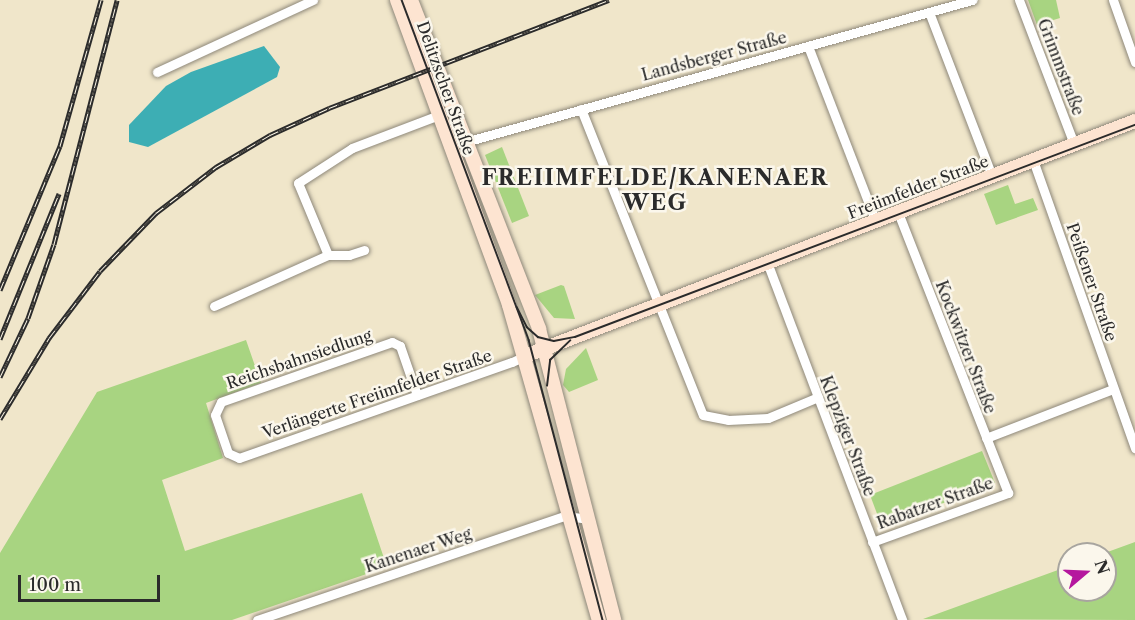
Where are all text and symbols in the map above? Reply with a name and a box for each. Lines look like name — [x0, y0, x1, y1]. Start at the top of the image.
street label: Grimmstraße — [1034, 16, 1088, 118]
street label: Delitzscher Straße — [413, 18, 479, 158]
street label: Landsberger Straße — [639, 27, 789, 85]
street label: Freiimfelder Straße — [845, 151, 991, 223]
district label: FREIIMFELDE/KANENAER WEG — [481, 164, 829, 216]
street label: Peißener Straße — [1063, 220, 1121, 344]
street label: Kockwitzer Straße — [932, 278, 1000, 416]
street label: Reichsbahnsiedlung — [224, 325, 374, 393]
street label: Verlängerte Freiimfelder Straße — [260, 346, 494, 442]
street label: Klepziger Straße — [816, 373, 880, 499]
street label: Rabatzer Straße — [874, 473, 996, 533]
street label: Kanenaer Weg — [362, 524, 474, 576]
north arrow — [1057, 542, 1117, 602]
text: N — [1090, 557, 1114, 577]
scale bar — [21, 563, 164, 601]
text: 100 m — [29, 574, 81, 596]

